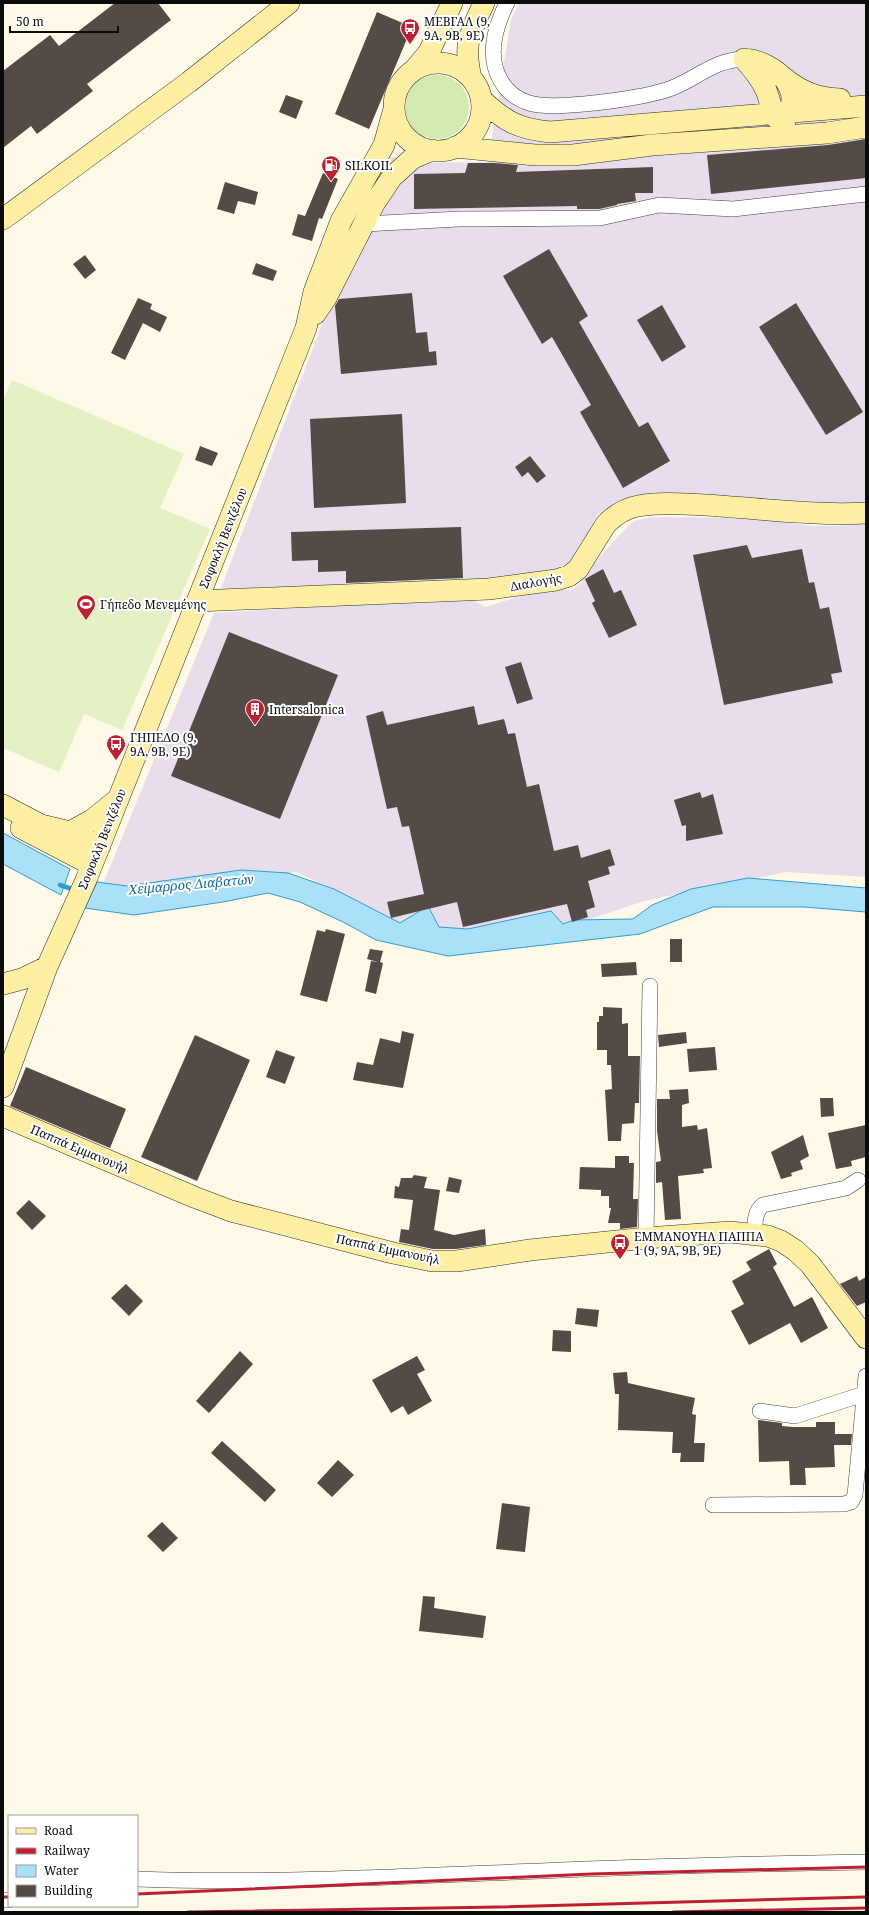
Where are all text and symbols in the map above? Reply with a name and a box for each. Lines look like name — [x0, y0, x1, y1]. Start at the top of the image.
scale bar — [10, 8, 118, 34]
text: 50 m — [16, 13, 44, 30]
place label: ΜΕΒΓΑΛ (9, 9Α, 9Β, 9Ε) — [424, 13, 490, 44]
bus stop icon: ΜΕΒΓΑΛ (9, 9Α, 9Β, 9Ε) — [399, 17, 421, 45]
fuel station icon: SILKOIL — [320, 154, 342, 182]
place label: SILKOIL — [345, 157, 392, 174]
street label: Σοφοκλή Βενιζέλου — [195, 485, 251, 591]
street label: Διαλογής — [509, 569, 563, 595]
sports icon: Γήπεδο Μενεμένης — [75, 593, 97, 621]
place label: Γήπεδο Μενεμένης — [100, 596, 206, 613]
building icon: Intersalonica — [244, 698, 266, 726]
place label: Intersalonica — [269, 701, 345, 718]
place label: ΓΗΠΕΔΟ (9, 9Α, 9Β, 9Ε) — [130, 729, 197, 760]
bus stop icon: ΓΗΠΕΔΟ (9, 9Α, 9Β, 9Ε) — [105, 733, 127, 761]
street label: Σοφοκλή Βενιζέλου — [74, 786, 130, 892]
water label: Χείμαρρος Διαβατών — [127, 870, 254, 899]
street label: Παππά Εμμανουήλ — [28, 1120, 133, 1178]
place label: ΕΜΜΑΝΟΥΗΛ ΠΑΠΠΑ 1 (9, 9Α, 9Β, 9Ε) — [634, 1228, 764, 1259]
street label: Παππά Εμμανουήλ — [334, 1230, 443, 1269]
bus stop icon: ΕΜΜΑΝΟΥΗΛ ΠΑΠΠΑ 1 (9, 9Α, 9Β, 9Ε) — [609, 1232, 631, 1260]
legend — [8, 1815, 138, 1907]
text: Road — [44, 1822, 74, 1839]
text: Railway — [44, 1842, 90, 1859]
text: Water — [44, 1862, 79, 1879]
text: Building — [44, 1882, 93, 1899]

